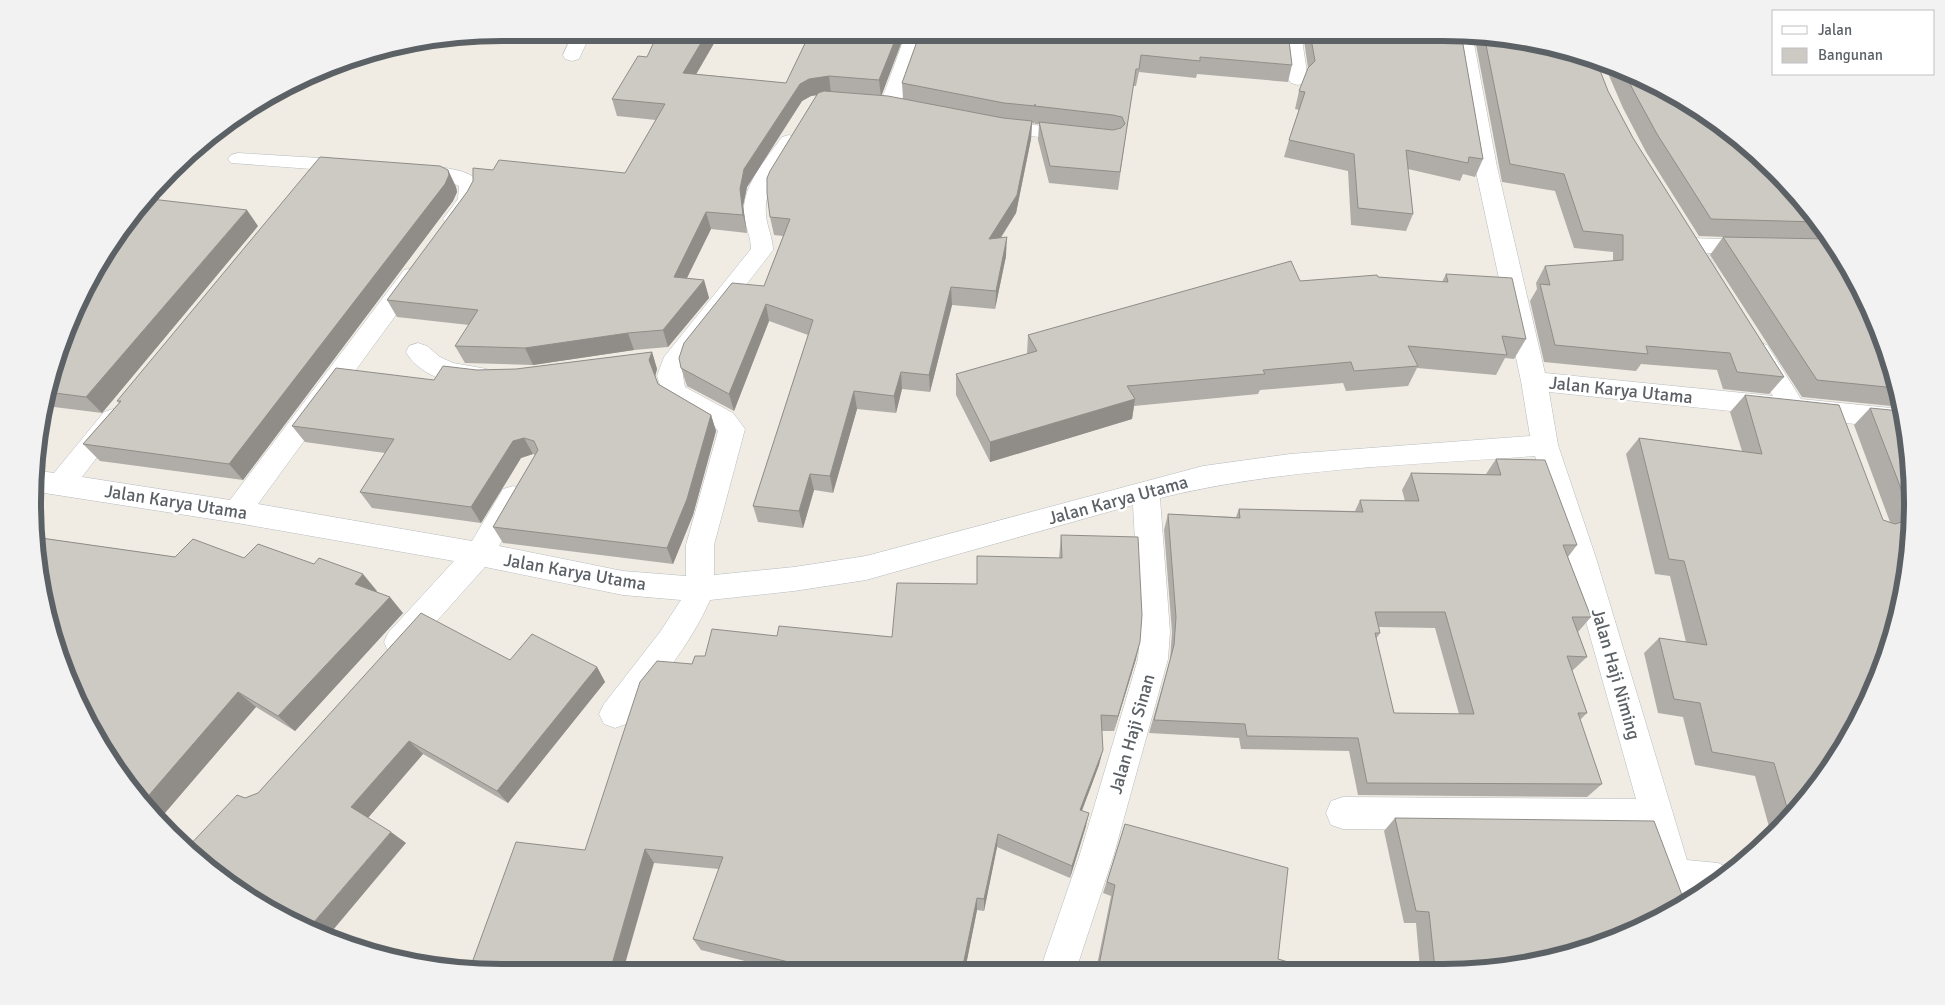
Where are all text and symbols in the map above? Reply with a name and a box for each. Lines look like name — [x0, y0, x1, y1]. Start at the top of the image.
legend — [1772, 10, 1935, 75]
text: Jalan — [1818, 21, 1852, 39]
text: Bangunan — [1818, 46, 1883, 64]
street label: Jalan Karya Utama — [1548, 372, 1694, 408]
street label: Jalan Karya Utama — [1046, 471, 1190, 529]
street label: Jalan Karya Utama — [103, 480, 249, 524]
street label: Jalan Karya Utama — [502, 549, 648, 595]
street label: Jalan Haji Niming — [1587, 606, 1645, 742]
street label: Jalan Haji Sinan — [1104, 671, 1160, 797]

